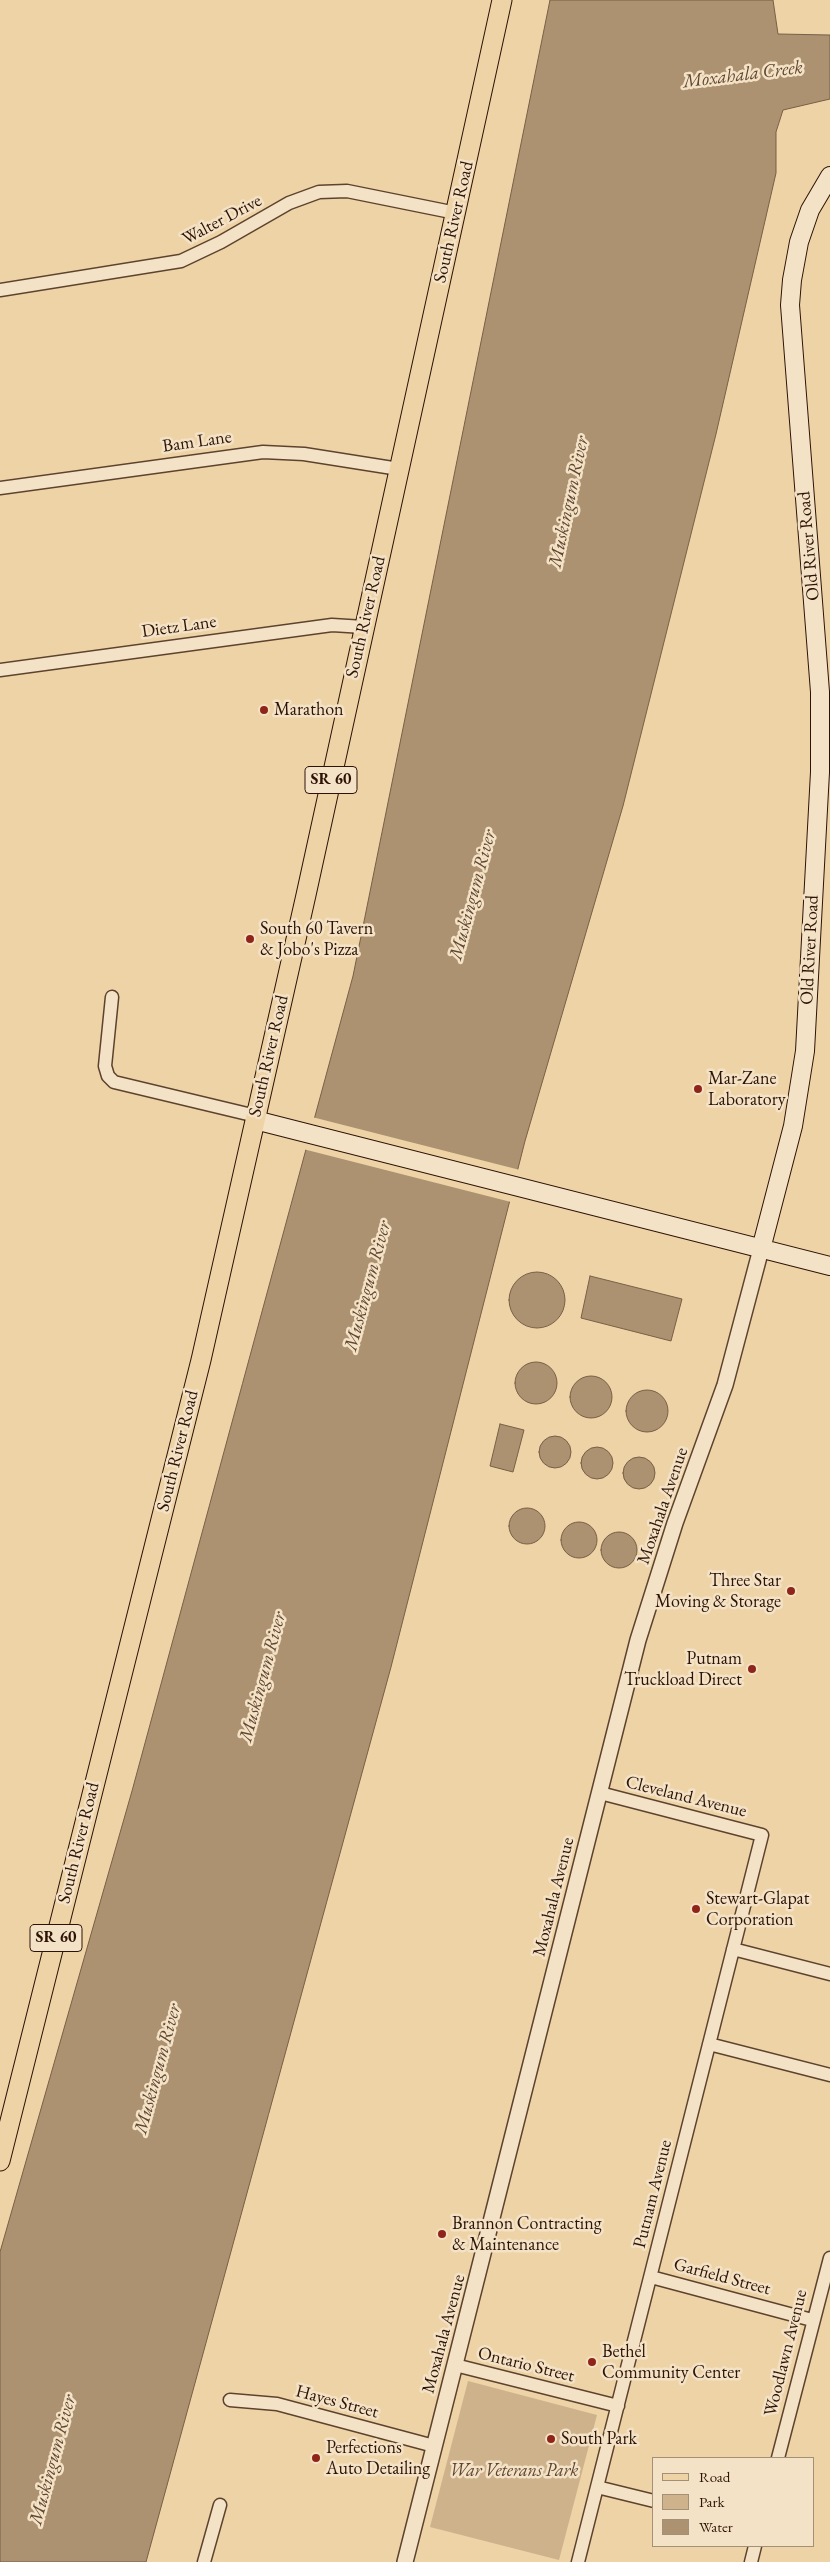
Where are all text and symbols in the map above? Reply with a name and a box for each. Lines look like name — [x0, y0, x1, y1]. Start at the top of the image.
water label: Moxahala Creek — [682, 56, 804, 94]
street label: South River Road — [429, 159, 479, 285]
street label: Walter Drive — [179, 190, 265, 250]
street label: Bam Lane — [161, 426, 233, 458]
water label: Muskingum River — [544, 434, 594, 570]
street label: Old River Road — [793, 490, 825, 602]
street label: South River Road — [341, 554, 391, 680]
street label: Dietz Lane — [140, 611, 218, 643]
place label: Marathon — [274, 699, 344, 721]
marker: Marathon — [258, 704, 270, 716]
road number: SR 60 — [305, 766, 357, 794]
water label: Muskingum River — [445, 828, 501, 962]
street label: Old River Road — [796, 895, 824, 1005]
place label: South 60 Tavern & Jobo's Pizza — [260, 918, 373, 961]
marker: South 60 Tavern & Jobo's Pizza — [244, 933, 256, 945]
street label: South River Road — [244, 993, 294, 1119]
place label: Mar-Zane Laboratory — [708, 1068, 786, 1110]
marker: Mar-Zane Laboratory — [692, 1083, 704, 1095]
water label: Muskingum River — [340, 1219, 396, 1353]
street label: South River Road — [152, 1388, 204, 1514]
street label: Moxahala Avenue — [633, 1445, 693, 1567]
place label: Three Star Moving & Storage — [655, 1570, 781, 1612]
marker: Three Star Moving & Storage — [785, 1585, 797, 1597]
water label: Muskingum River — [235, 1610, 291, 1744]
place label: Putnam Truckload Direct — [624, 1648, 742, 1690]
marker: Putnam Truckload Direct — [746, 1663, 758, 1675]
street label: Cleveland Avenue — [623, 1772, 749, 1822]
street label: South River Road — [53, 1780, 105, 1906]
street label: Moxahala Avenue — [529, 1835, 579, 1959]
place label: Stewart-Glapat Corporation — [706, 1888, 809, 1930]
marker: Stewart-Glapat Corporation — [690, 1903, 702, 1915]
road number: SR 60 — [30, 1925, 82, 1952]
water label: Muskingum River — [130, 2002, 186, 2136]
street label: Putnam Avenue — [629, 2138, 677, 2250]
place label: Brannon Contracting & Maintenance — [452, 2213, 602, 2256]
marker: Brannon Contracting & Maintenance — [436, 2228, 448, 2240]
street label: Garfield Street — [671, 2254, 773, 2300]
street label: Moxahala Avenue — [418, 2272, 470, 2396]
street label: Woodlawn Avenue — [760, 2287, 812, 2419]
place label: Bethel Community Center — [602, 2341, 740, 2384]
street label: Ontario Street — [476, 2343, 576, 2387]
marker: Bethel Community Center — [586, 2356, 598, 2368]
street label: Hayes Street — [293, 2381, 381, 2423]
water label: Muskingum River — [25, 2393, 81, 2527]
place label: South Park — [561, 2428, 637, 2450]
marker: South Park — [545, 2433, 557, 2445]
place label: Perfections Auto Detailing — [326, 2437, 430, 2480]
marker: Perfections Auto Detailing — [310, 2452, 322, 2464]
legend — [652, 2457, 815, 2547]
park label: War Veterans Park — [450, 2460, 578, 2482]
text: Road — [699, 2467, 730, 2486]
text: Park — [699, 2492, 725, 2511]
text: Water — [699, 2517, 733, 2536]

